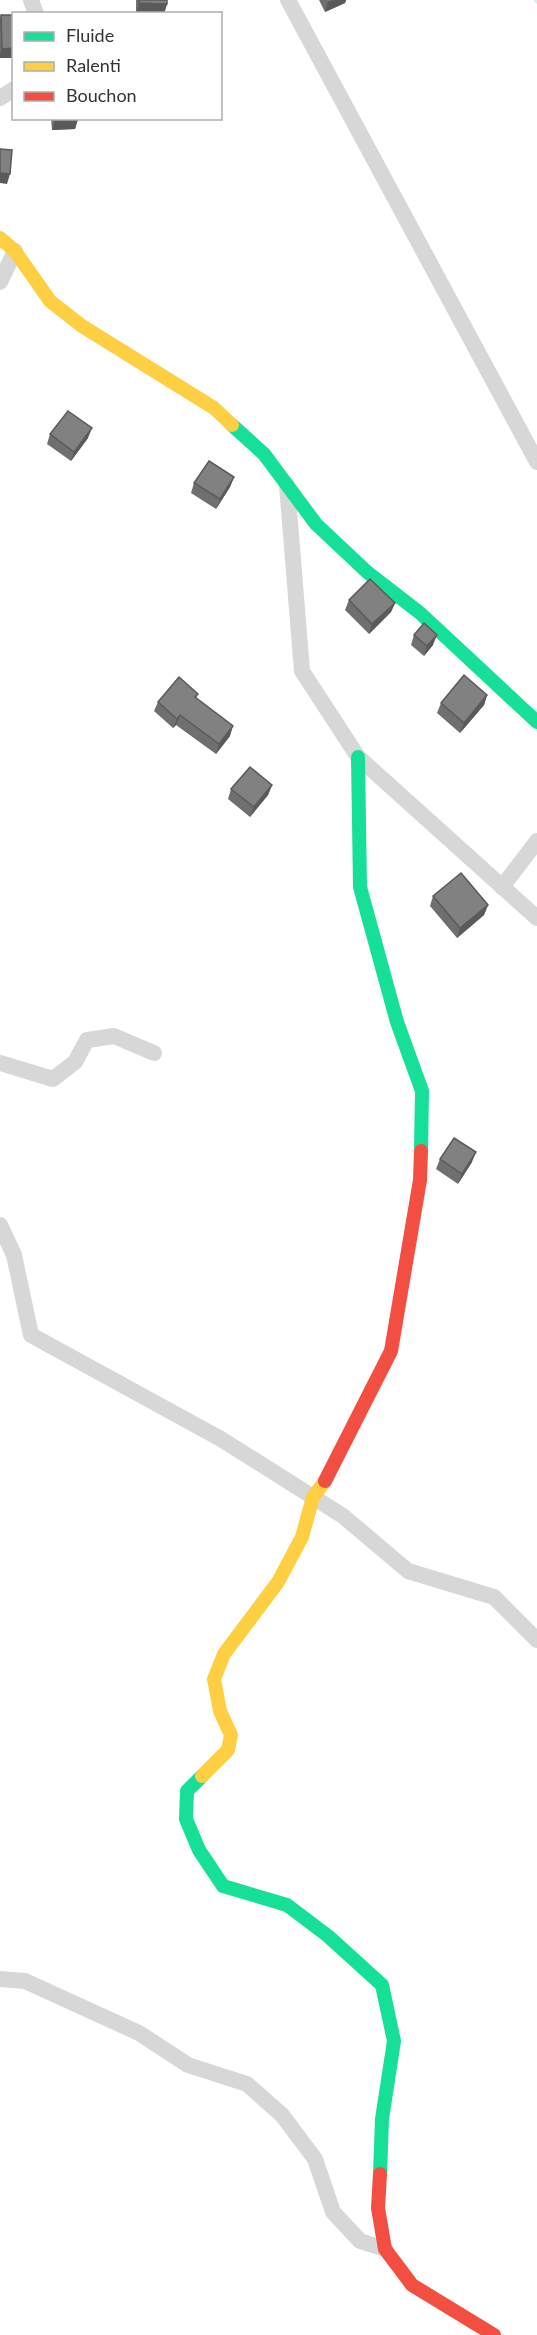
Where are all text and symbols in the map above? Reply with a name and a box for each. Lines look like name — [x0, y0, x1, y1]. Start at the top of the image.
legend — [12, 12, 222, 120]
text: Fluide — [66, 24, 114, 46]
text: Ralenti — [66, 54, 121, 76]
text: Bouchon — [66, 84, 137, 106]

